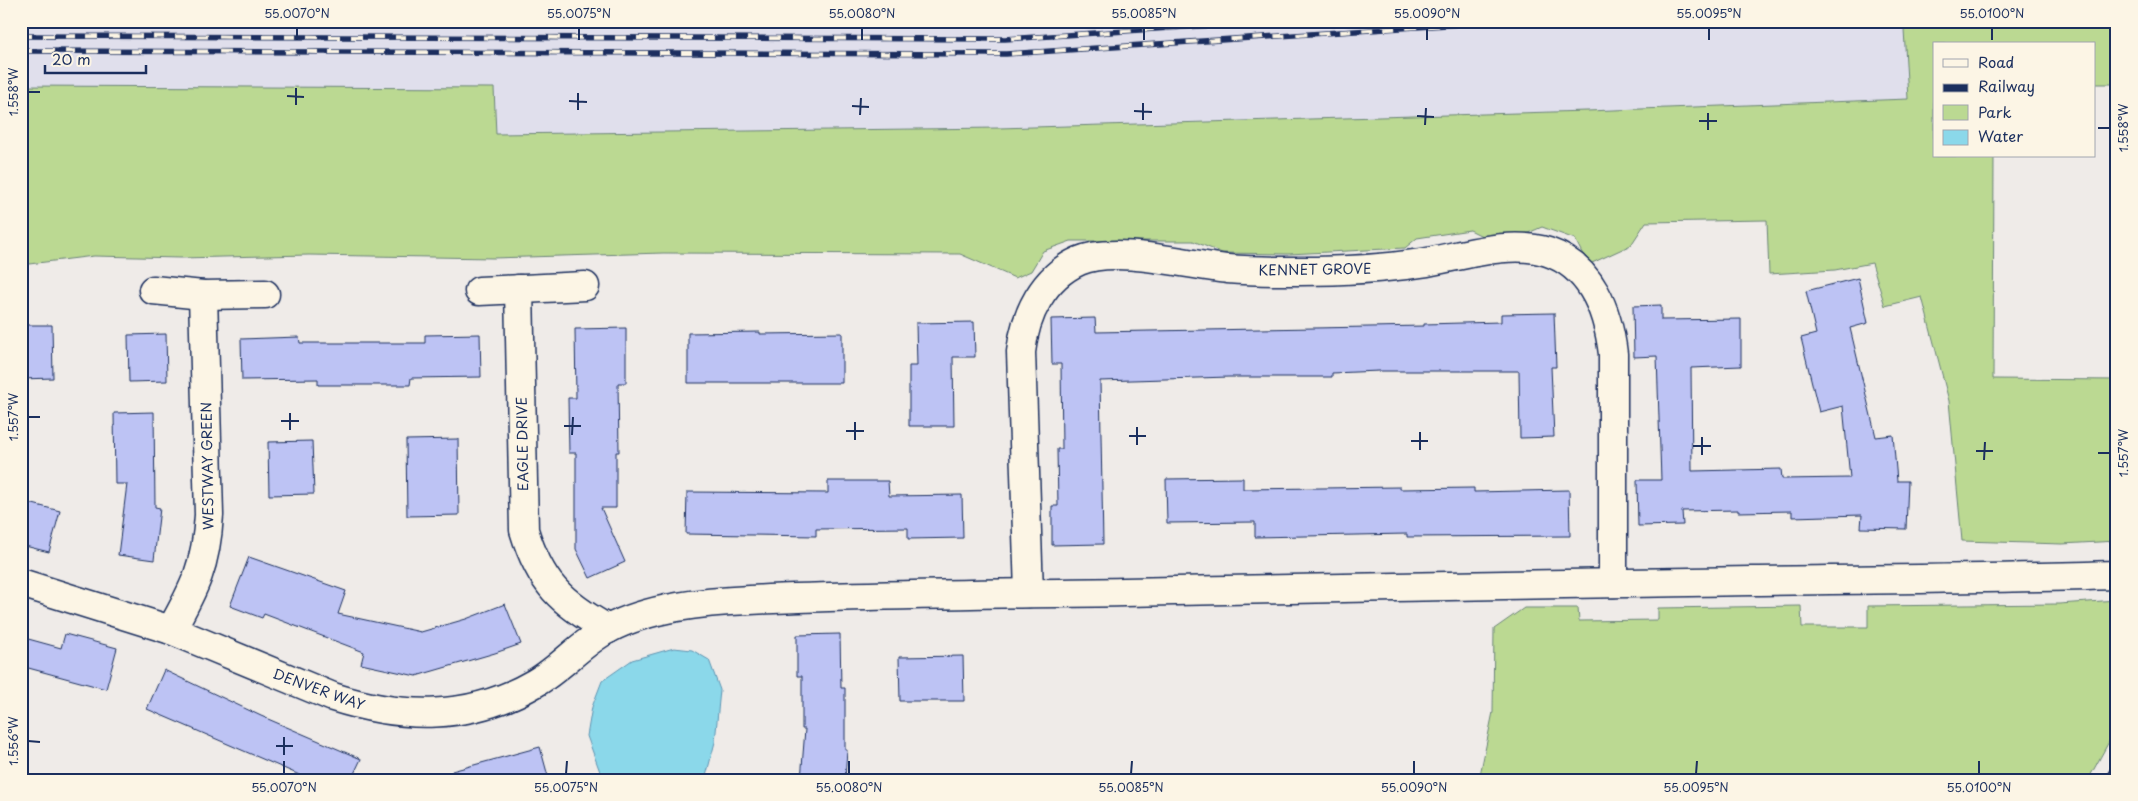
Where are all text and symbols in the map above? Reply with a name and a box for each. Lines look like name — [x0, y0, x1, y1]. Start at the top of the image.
text: 55.0070°N — [264, 4, 330, 22]
text: 55.0075°N — [547, 4, 611, 22]
text: 55.0080°N — [828, 4, 896, 22]
text: 55.0085°N — [1111, 4, 1177, 22]
text: 55.0090°N — [1394, 4, 1460, 22]
text: 55.0095°N — [1676, 4, 1742, 22]
text: 55.0100°N — [1960, 4, 2024, 22]
scale bar — [45, 42, 146, 74]
legend — [1933, 42, 2096, 158]
text: 20 m — [52, 47, 91, 70]
text: Road — [1978, 50, 2014, 73]
text: 1.558°W — [4, 67, 22, 116]
text: Railway — [1978, 74, 2035, 97]
text: Park — [1978, 100, 2012, 123]
text: 1.558°W — [2114, 103, 2132, 152]
text: Water — [1978, 124, 2023, 147]
street label: KENNET GROVE — [1258, 258, 1372, 280]
text: 1.557°W — [4, 392, 22, 441]
street label: EAGLE DRIVE — [511, 396, 533, 491]
street label: WESTWAY GREEN — [195, 402, 219, 530]
text: 1.557°W — [2114, 428, 2132, 477]
street label: DENVER WAY — [270, 663, 368, 715]
text: 1.556°W — [4, 716, 22, 766]
text: 55.0070°N — [251, 778, 317, 796]
text: 55.0075°N — [534, 778, 598, 796]
text: 55.0080°N — [815, 778, 883, 796]
text: 55.0085°N — [1098, 778, 1164, 796]
text: 55.0090°N — [1381, 778, 1447, 796]
text: 55.0095°N — [1663, 778, 1729, 796]
text: 55.0100°N — [1947, 778, 2011, 796]

